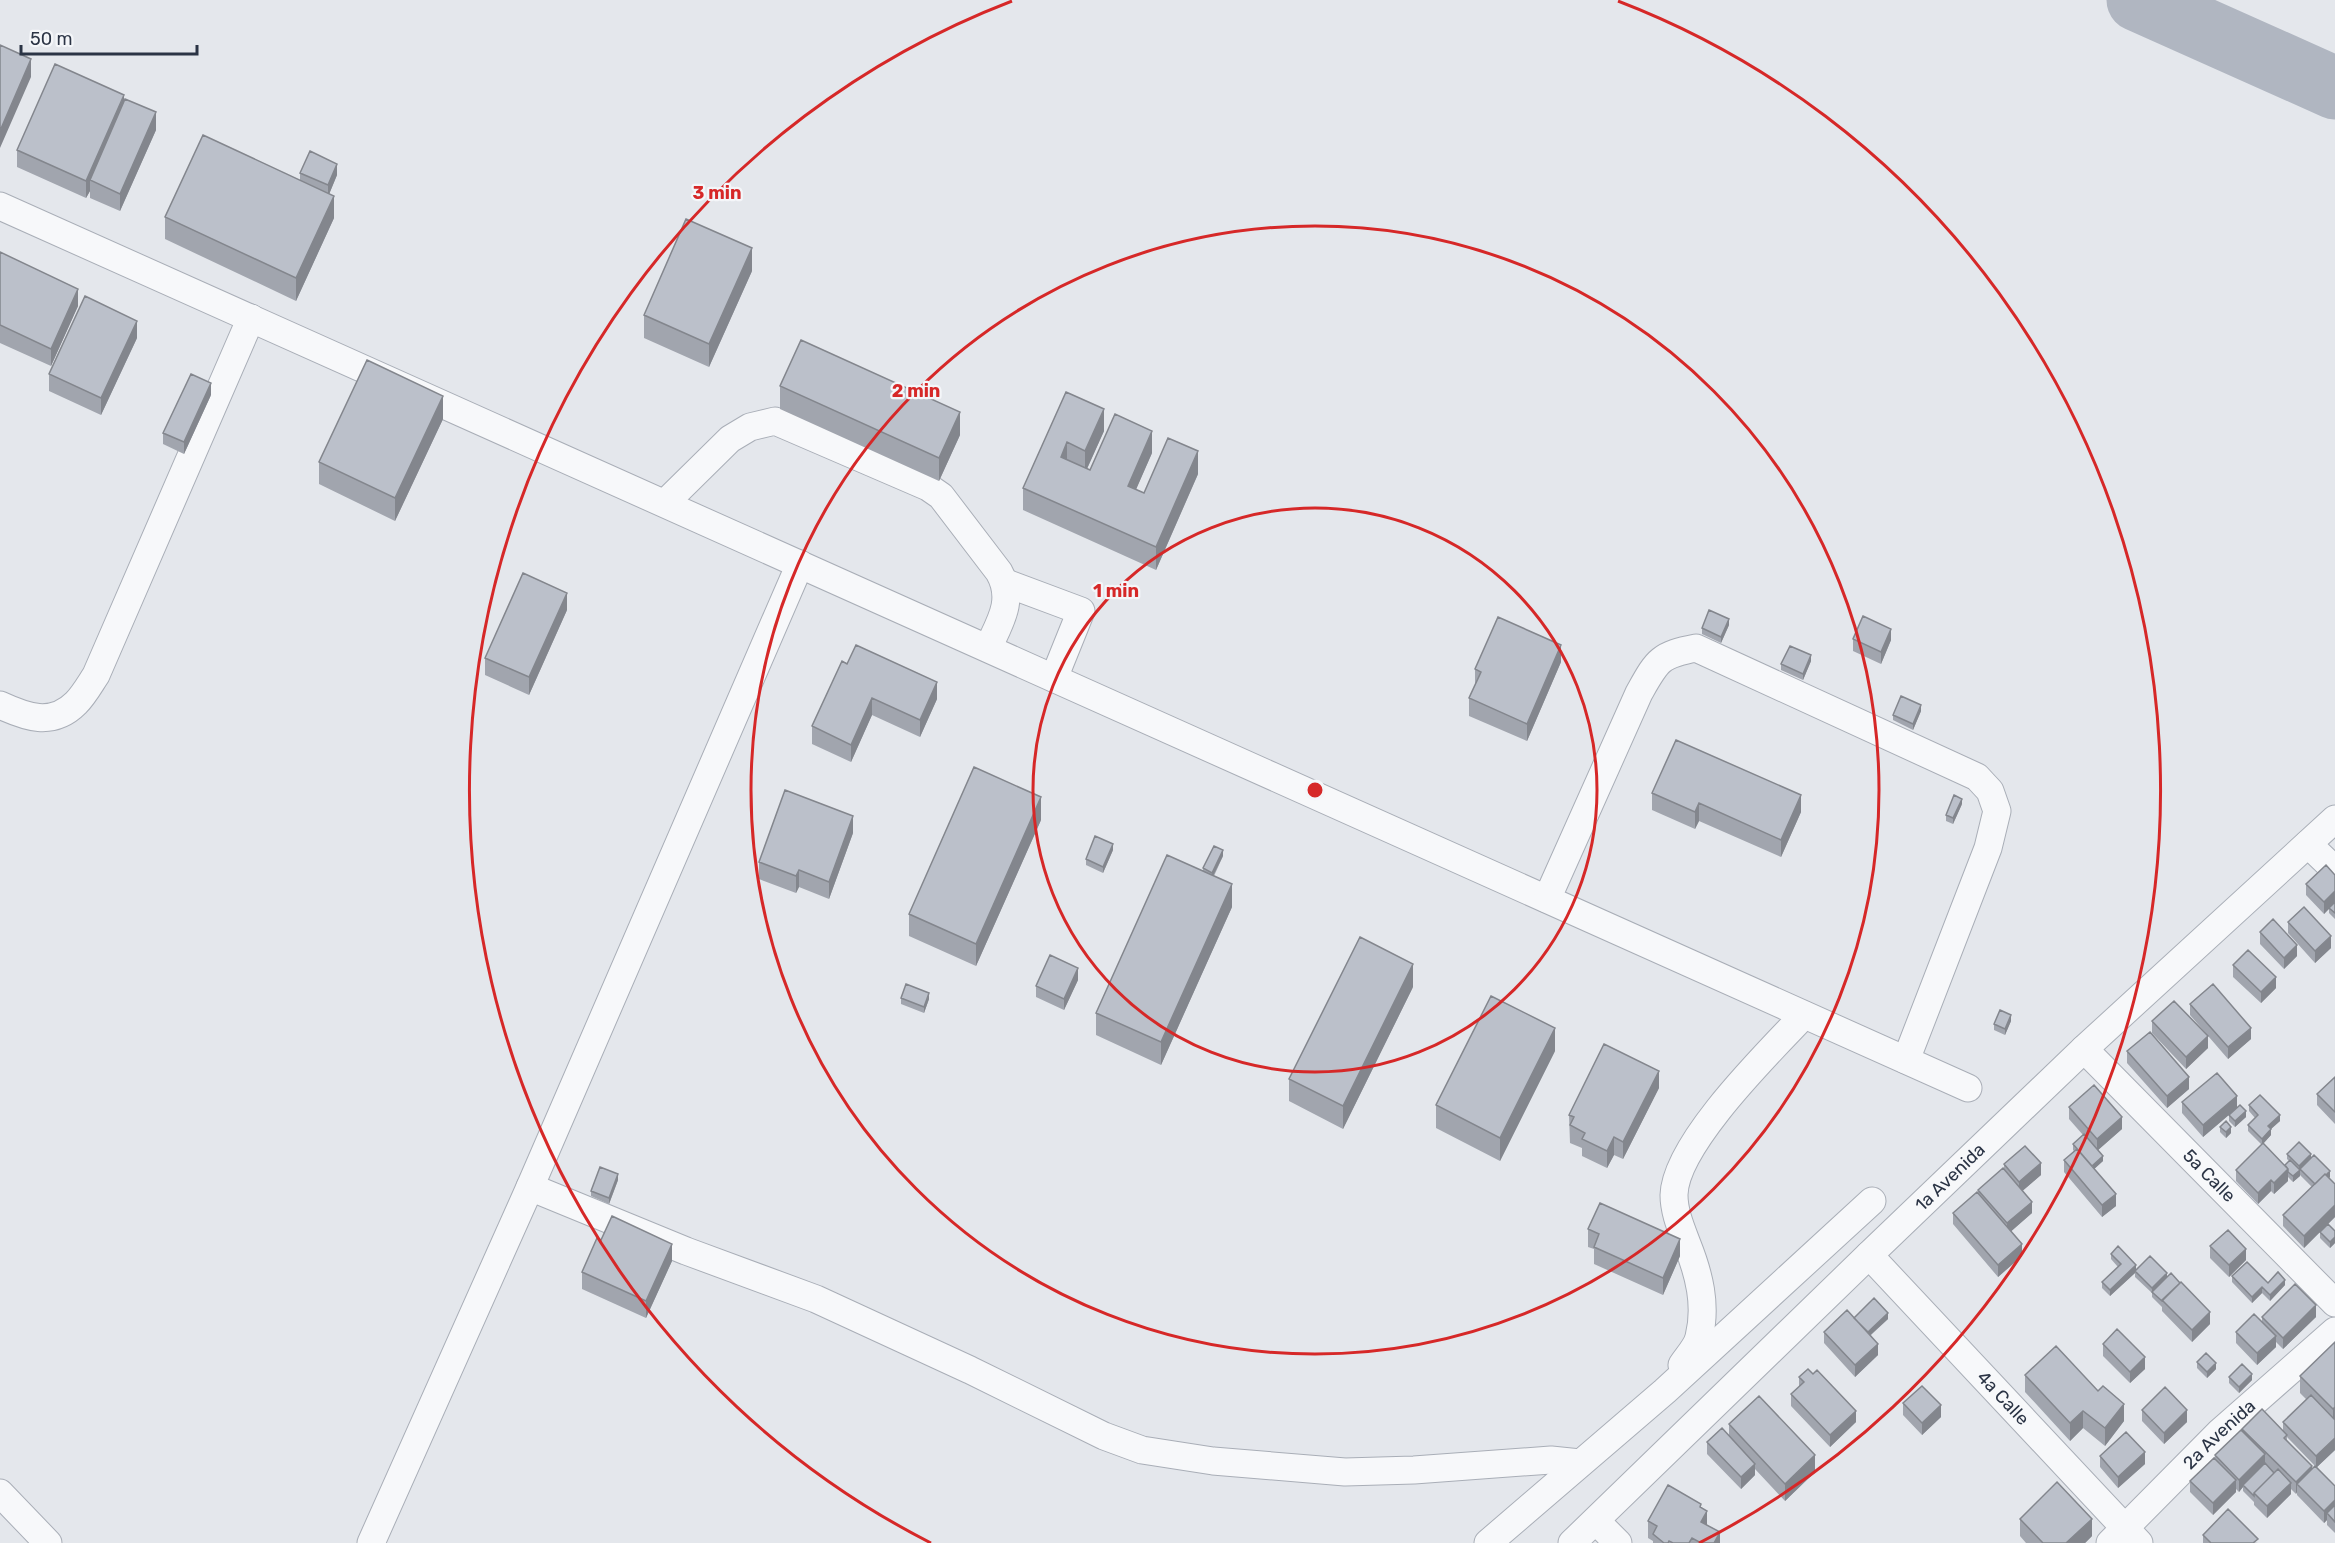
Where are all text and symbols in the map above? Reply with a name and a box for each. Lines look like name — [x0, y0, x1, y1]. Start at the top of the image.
scale bar — [21, 18, 196, 56]
text: 50 m — [30, 28, 73, 50]
text: 3 min — [693, 182, 741, 204]
text: 2 min — [892, 380, 940, 402]
text: 1 min — [1093, 580, 1139, 602]
centre of rings — [1305, 780, 1325, 800]
street label: 1a Avenida — [1910, 1139, 1990, 1216]
street label: 5a Calle — [2178, 1144, 2240, 1207]
street label: 4a Calle — [1972, 1366, 2034, 1430]
street label: 2a Avenida — [2178, 1395, 2260, 1474]

